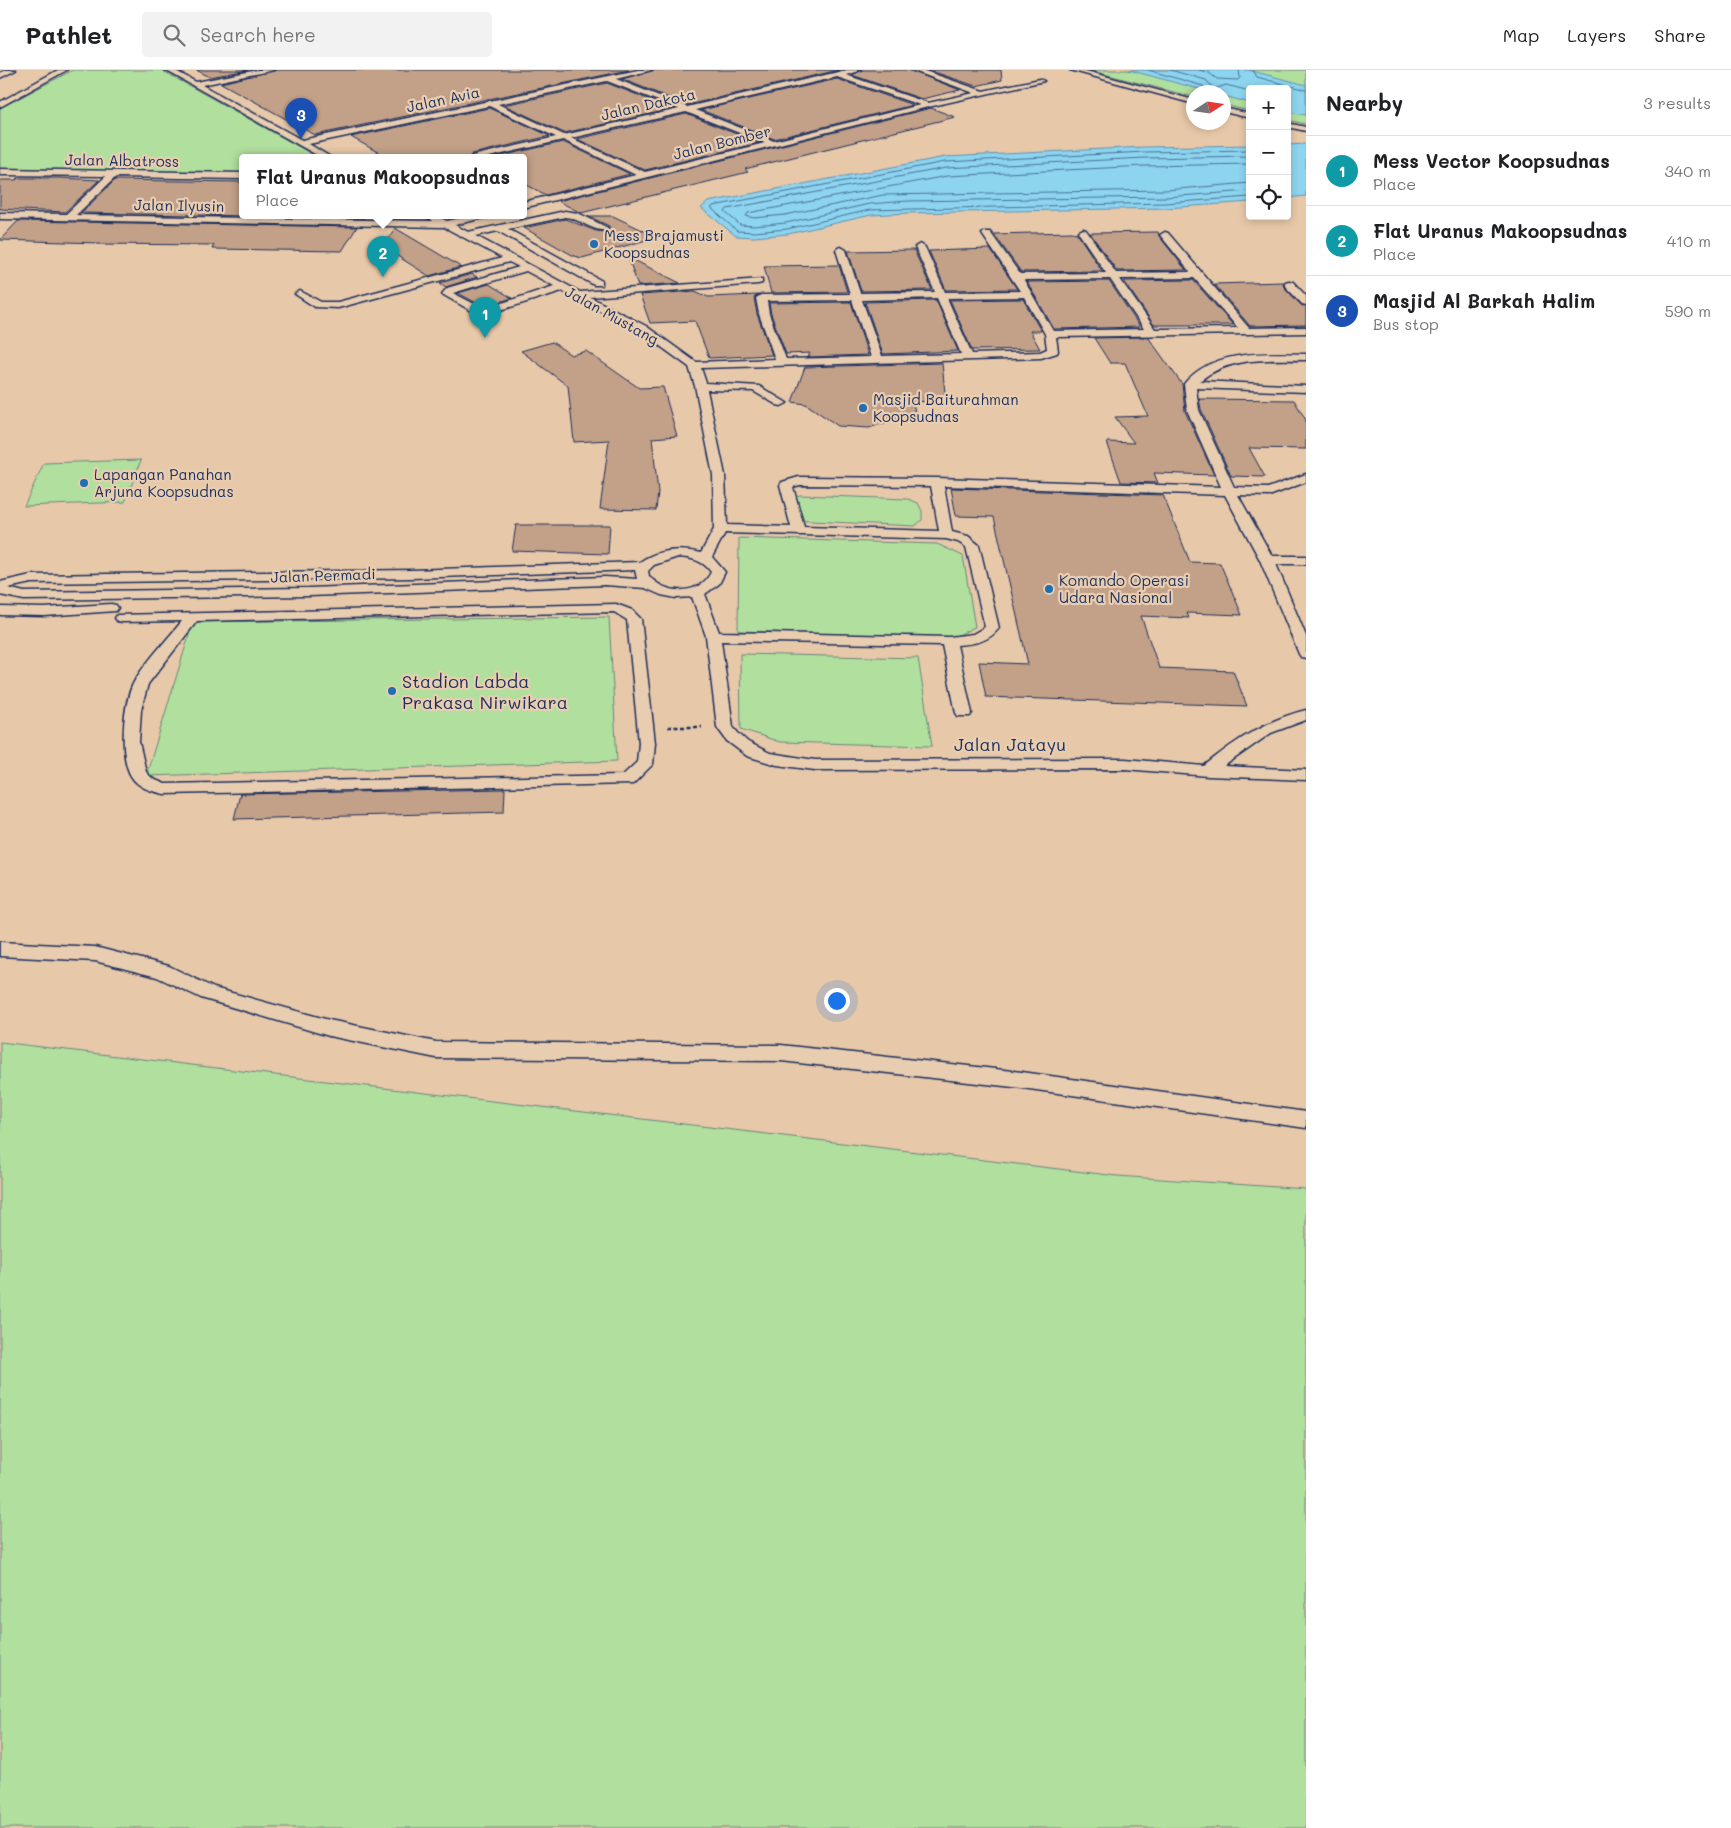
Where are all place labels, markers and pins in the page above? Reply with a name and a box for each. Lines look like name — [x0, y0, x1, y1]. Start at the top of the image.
pin: 3 — [285, 98, 317, 139]
place label: Mess Brajamusti Koopsudnas — [604, 225, 724, 262]
pin: 2 — [367, 236, 399, 277]
marker: Mess Brajamusti Koopsudnas — [588, 238, 600, 250]
pin: 1 — [469, 297, 501, 338]
place label: Masjid Baiturahman Koopsudnas — [873, 389, 1019, 426]
marker: Masjid Baiturahman Koopsudnas — [857, 402, 869, 414]
place label: Lapangan Panahan Arjuna Koopsudnas — [94, 464, 234, 501]
marker: Lapangan Panahan Arjuna Koopsudnas — [78, 477, 90, 489]
place label: Komando Operasi Udara Nasional — [1059, 570, 1189, 607]
marker: Komando Operasi Udara Nasional — [1043, 583, 1055, 595]
place label: Stadion Labda Prakasa Nirwikara — [402, 669, 568, 714]
marker: Stadion Labda Prakasa Nirwikara — [386, 685, 398, 697]

